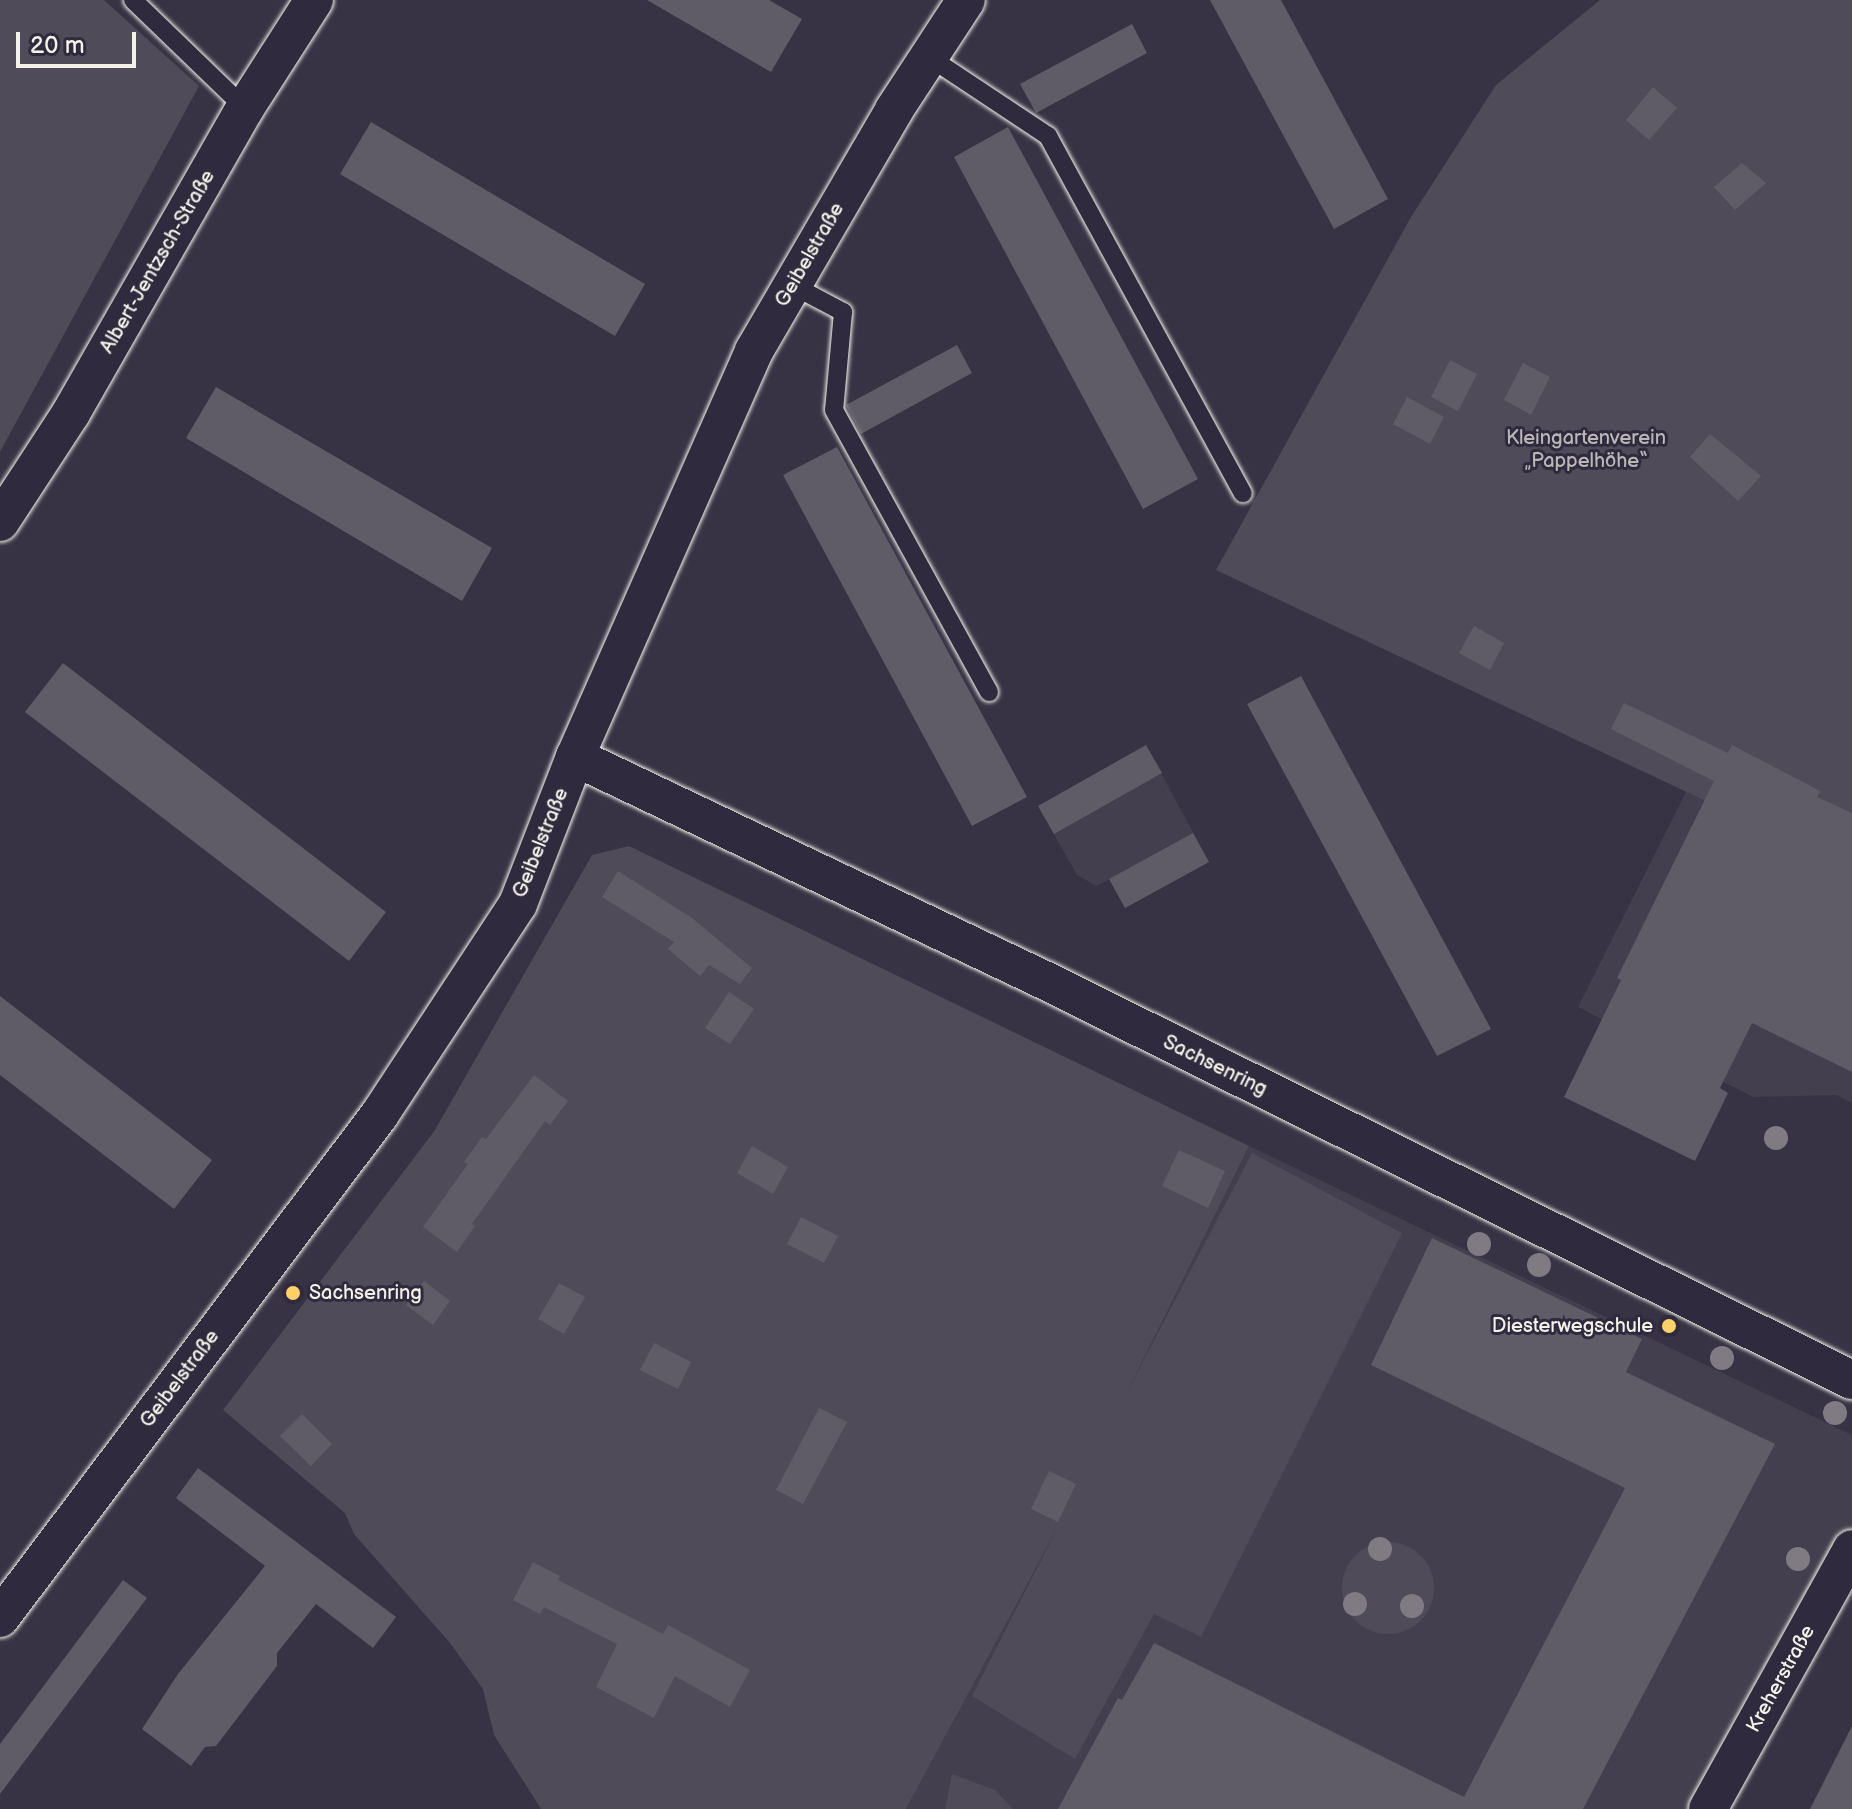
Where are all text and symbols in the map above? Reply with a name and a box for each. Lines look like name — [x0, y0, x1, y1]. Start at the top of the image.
scale bar — [20, 16, 140, 66]
text: 20 m — [30, 31, 85, 60]
street label: Albert-Jentzsch-Straße — [96, 166, 220, 358]
street label: Geibelstraße — [771, 199, 849, 311]
park label: Kleingartenverein „Pappelhöhe“ — [1506, 426, 1666, 473]
street label: Geibelstraße — [508, 785, 574, 901]
street label: Sachsenring — [1159, 1030, 1271, 1102]
place label: Sachsenring — [309, 1281, 422, 1305]
marker: Sachsenring — [284, 1284, 302, 1302]
place label: Diesterwegschule — [1492, 1314, 1653, 1338]
marker: Diesterwegschule — [1660, 1317, 1678, 1335]
street label: Geibelstraße — [135, 1325, 225, 1433]
street label: Kreherstraße — [1742, 1621, 1820, 1737]

